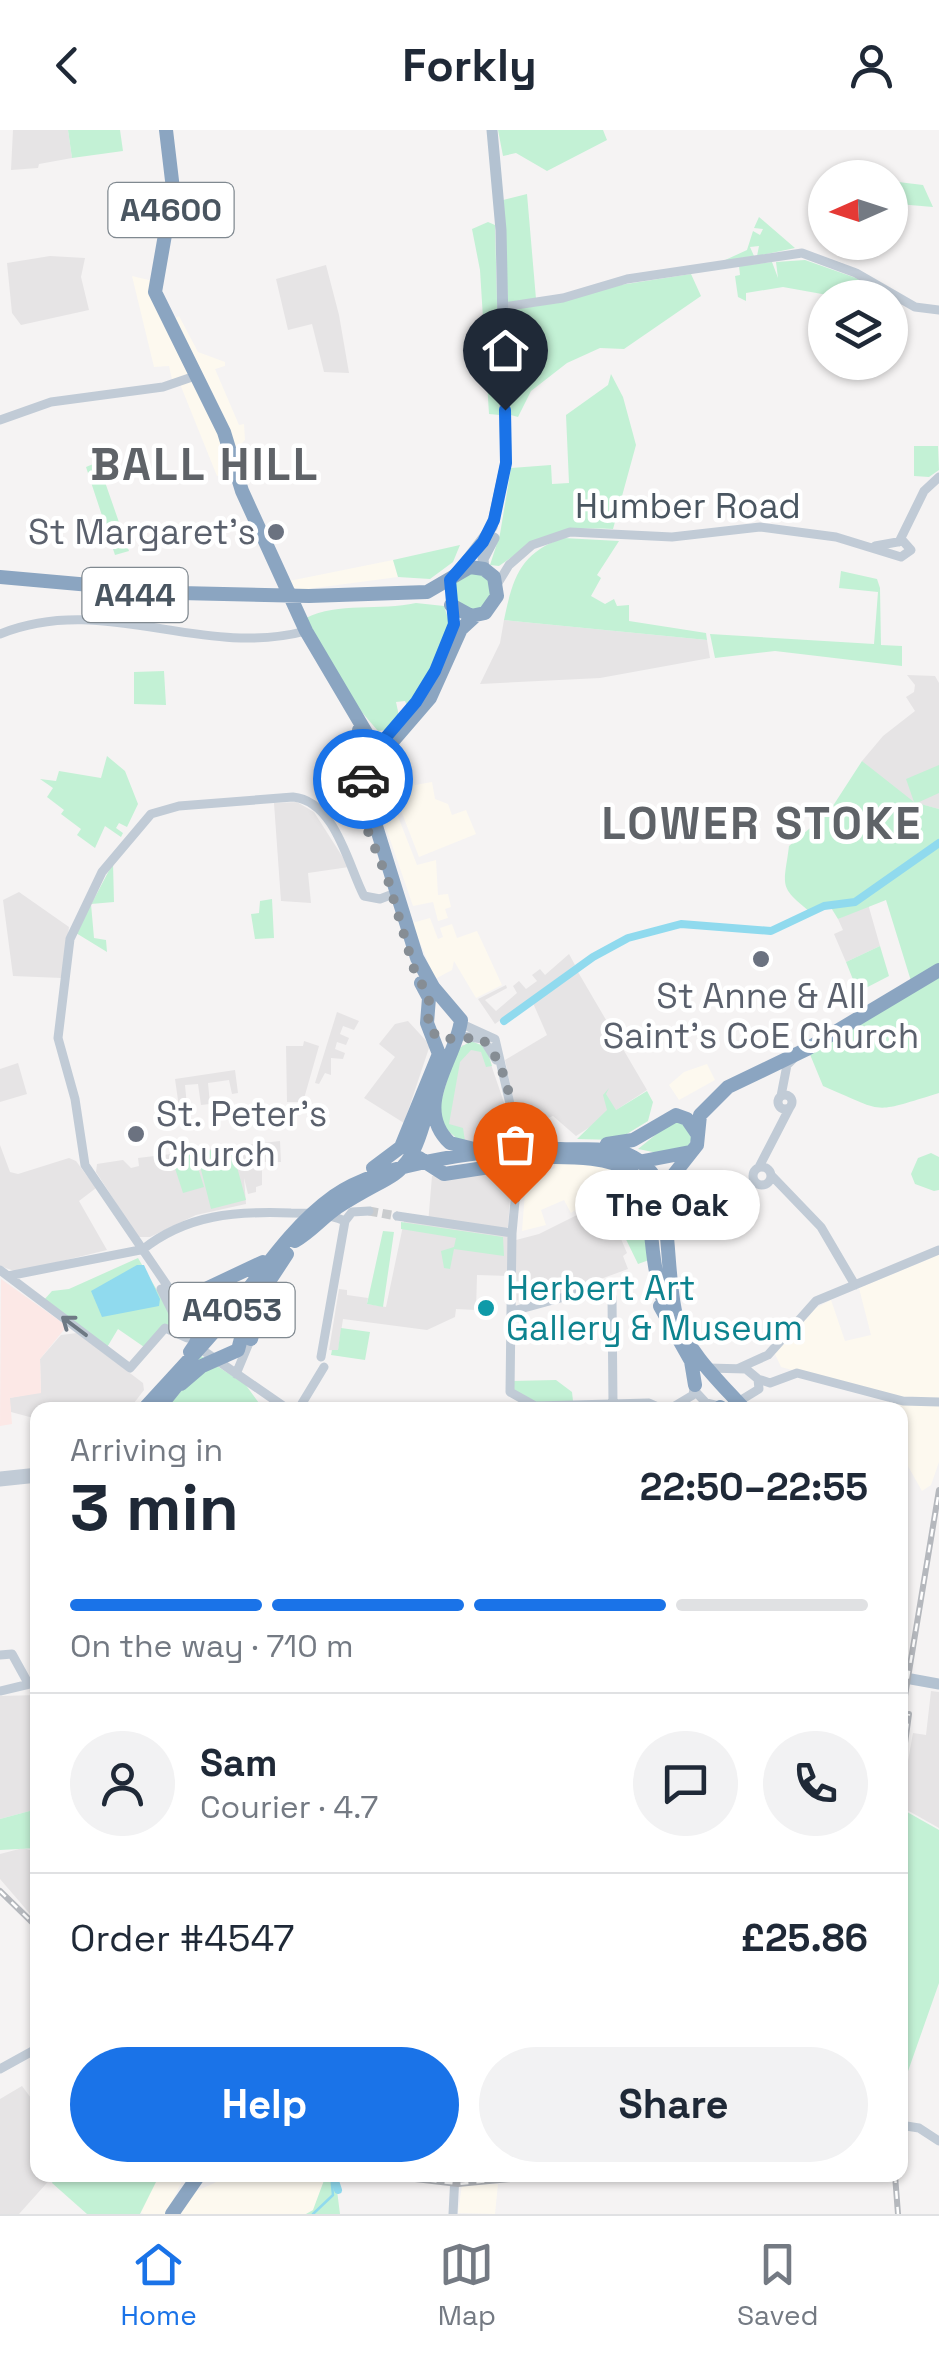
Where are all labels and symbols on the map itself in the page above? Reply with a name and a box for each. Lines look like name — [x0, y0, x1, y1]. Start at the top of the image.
north arrow — [808, 160, 908, 260]
road number: A4600 — [109, 183, 234, 237]
pin — [463, 308, 548, 411]
district label: BALL HILL — [90, 436, 320, 493]
street label: Humber Road — [575, 484, 801, 528]
place label: St Margaret's — [28, 510, 256, 554]
marker: St Margaret's — [265, 521, 287, 543]
road number: A444 — [82, 568, 188, 622]
courier — [313, 729, 413, 829]
district label: LOWER STOKE — [601, 795, 923, 852]
marker: St Anne & All Saint’s CoE Church — [750, 948, 772, 970]
place label: St Anne & All Saint’s CoE Church — [603, 974, 919, 1058]
place label: St. Peter's Church — [156, 1092, 327, 1176]
pin — [473, 1102, 558, 1205]
marker: St. Peter's Church — [125, 1123, 147, 1145]
callout: The Oak — [575, 1169, 760, 1239]
place label: Herbert Art Gallery & Museum — [506, 1266, 803, 1350]
road number: A4053 — [170, 1283, 294, 1337]
marker: Herbert Art Gallery & Museum — [475, 1297, 497, 1319]
one-way arrow — [61, 1316, 88, 1337]

